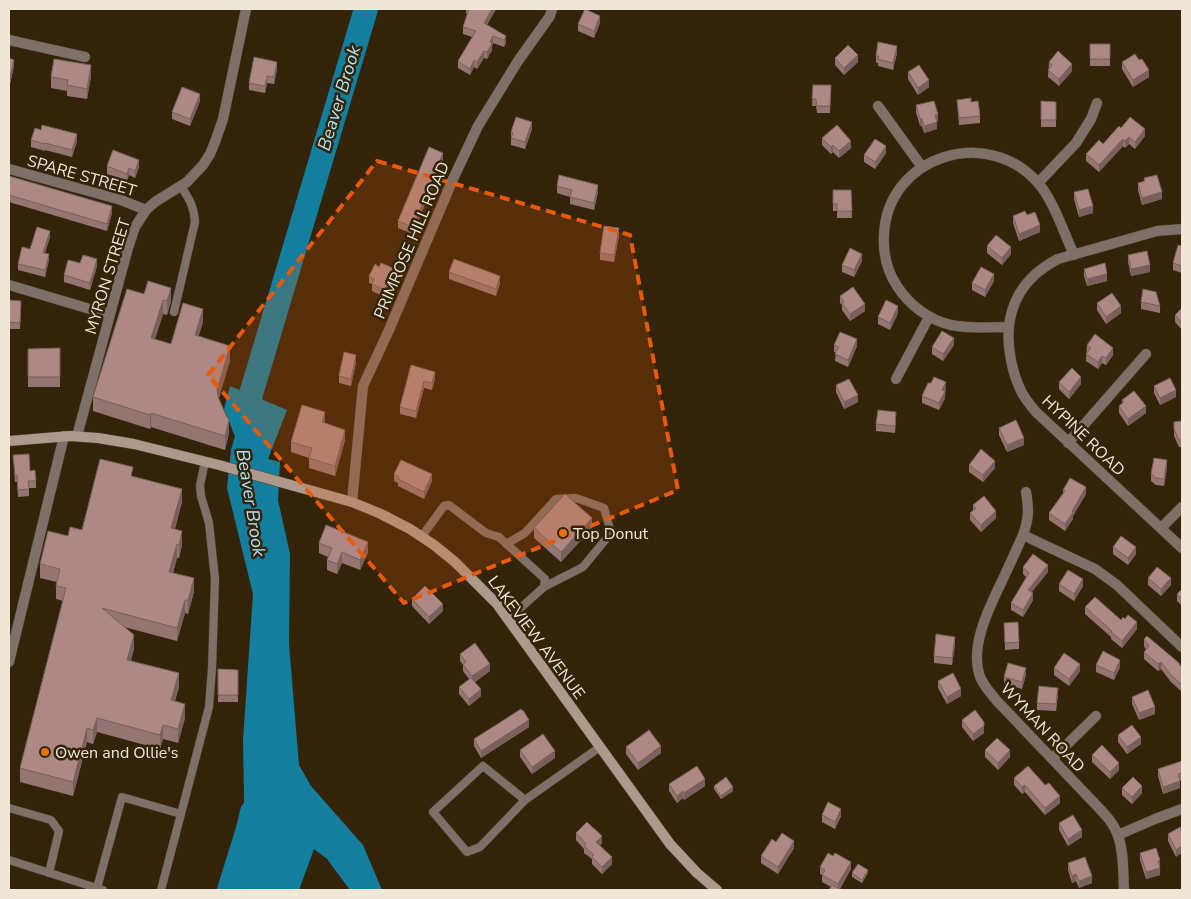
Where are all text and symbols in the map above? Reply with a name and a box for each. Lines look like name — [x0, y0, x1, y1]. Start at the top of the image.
water label: Beaver Brook — [312, 42, 367, 153]
street label: SPARE STREET — [25, 150, 139, 202]
street label: PRIMROSE HILL ROAD — [369, 158, 455, 322]
street label: MYRON STREET — [80, 215, 136, 337]
street label: HYPINE ROAD — [1037, 390, 1130, 481]
water label: Beaver Brook — [231, 448, 271, 559]
place label: Top Donut — [573, 523, 649, 545]
marker: Top Donut — [557, 527, 569, 539]
street label: LAKEVIEW AVENUE — [482, 571, 590, 704]
street label: WYMAN ROAD — [995, 678, 1090, 777]
place label: Owen and Ollie's — [55, 742, 179, 764]
marker: Owen and Ollie's — [39, 746, 51, 758]

